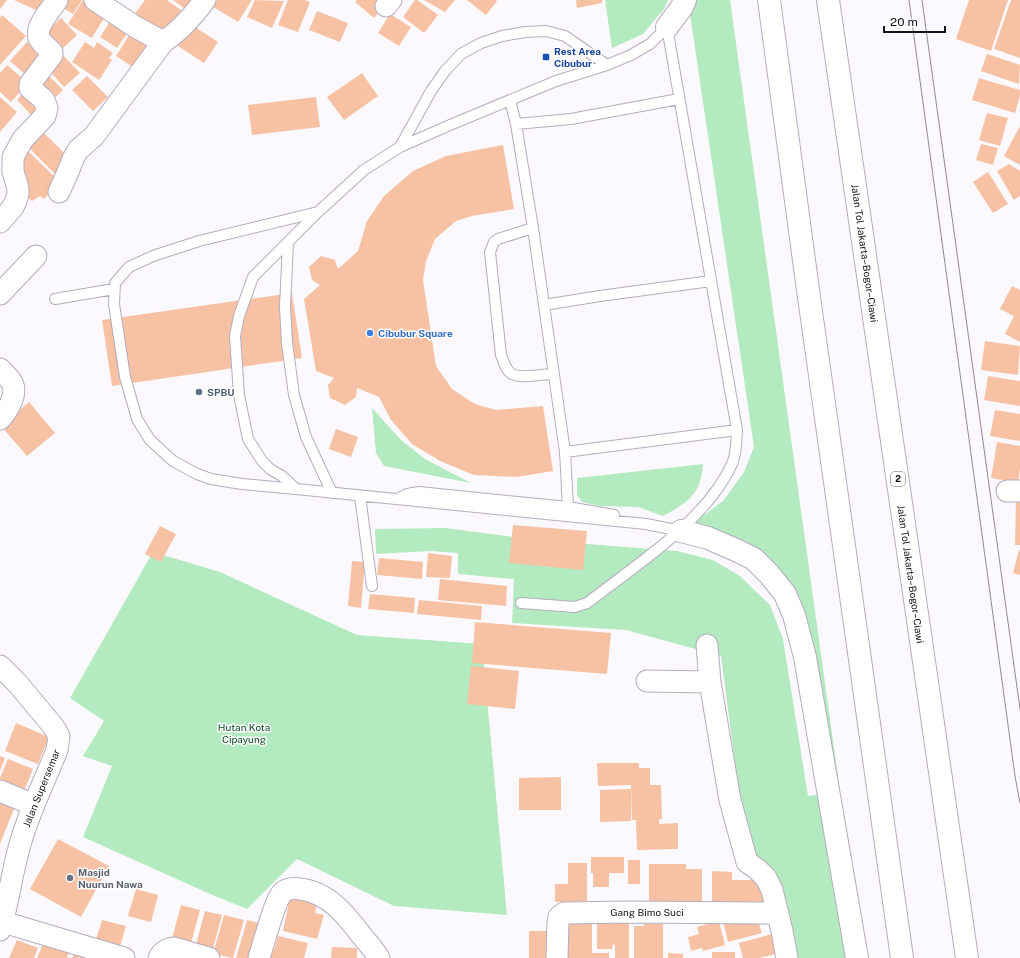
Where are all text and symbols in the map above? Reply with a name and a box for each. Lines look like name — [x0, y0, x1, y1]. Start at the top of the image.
scale bar — [884, 8, 945, 34]
text: 20 m — [890, 15, 918, 29]
place label: Rest Area Cibubur — [554, 45, 601, 69]
marker: Rest Area Cibubur — [541, 52, 551, 62]
street label: Jalan Tol Jakarta–Bogor–Ciawi — [849, 183, 881, 323]
place label: Cibubur Square — [378, 327, 453, 339]
marker: Cibubur Square — [365, 328, 375, 338]
place label: SPBU — [207, 386, 235, 398]
marker: SPBU — [194, 387, 204, 397]
road number: 2 — [891, 472, 905, 486]
street label: Jalan Tol Jakarta–Bogor–Ciawi — [895, 504, 927, 644]
park label: Hutan Kota Cipayung — [218, 721, 270, 745]
street label: Jalan Supersemar — [20, 747, 62, 829]
place label: Masjid Nuurun Nawa — [78, 866, 143, 890]
marker: Masjid Nuurun Nawa — [65, 873, 75, 883]
street label: Gang Bimo Suci — [610, 906, 684, 918]

